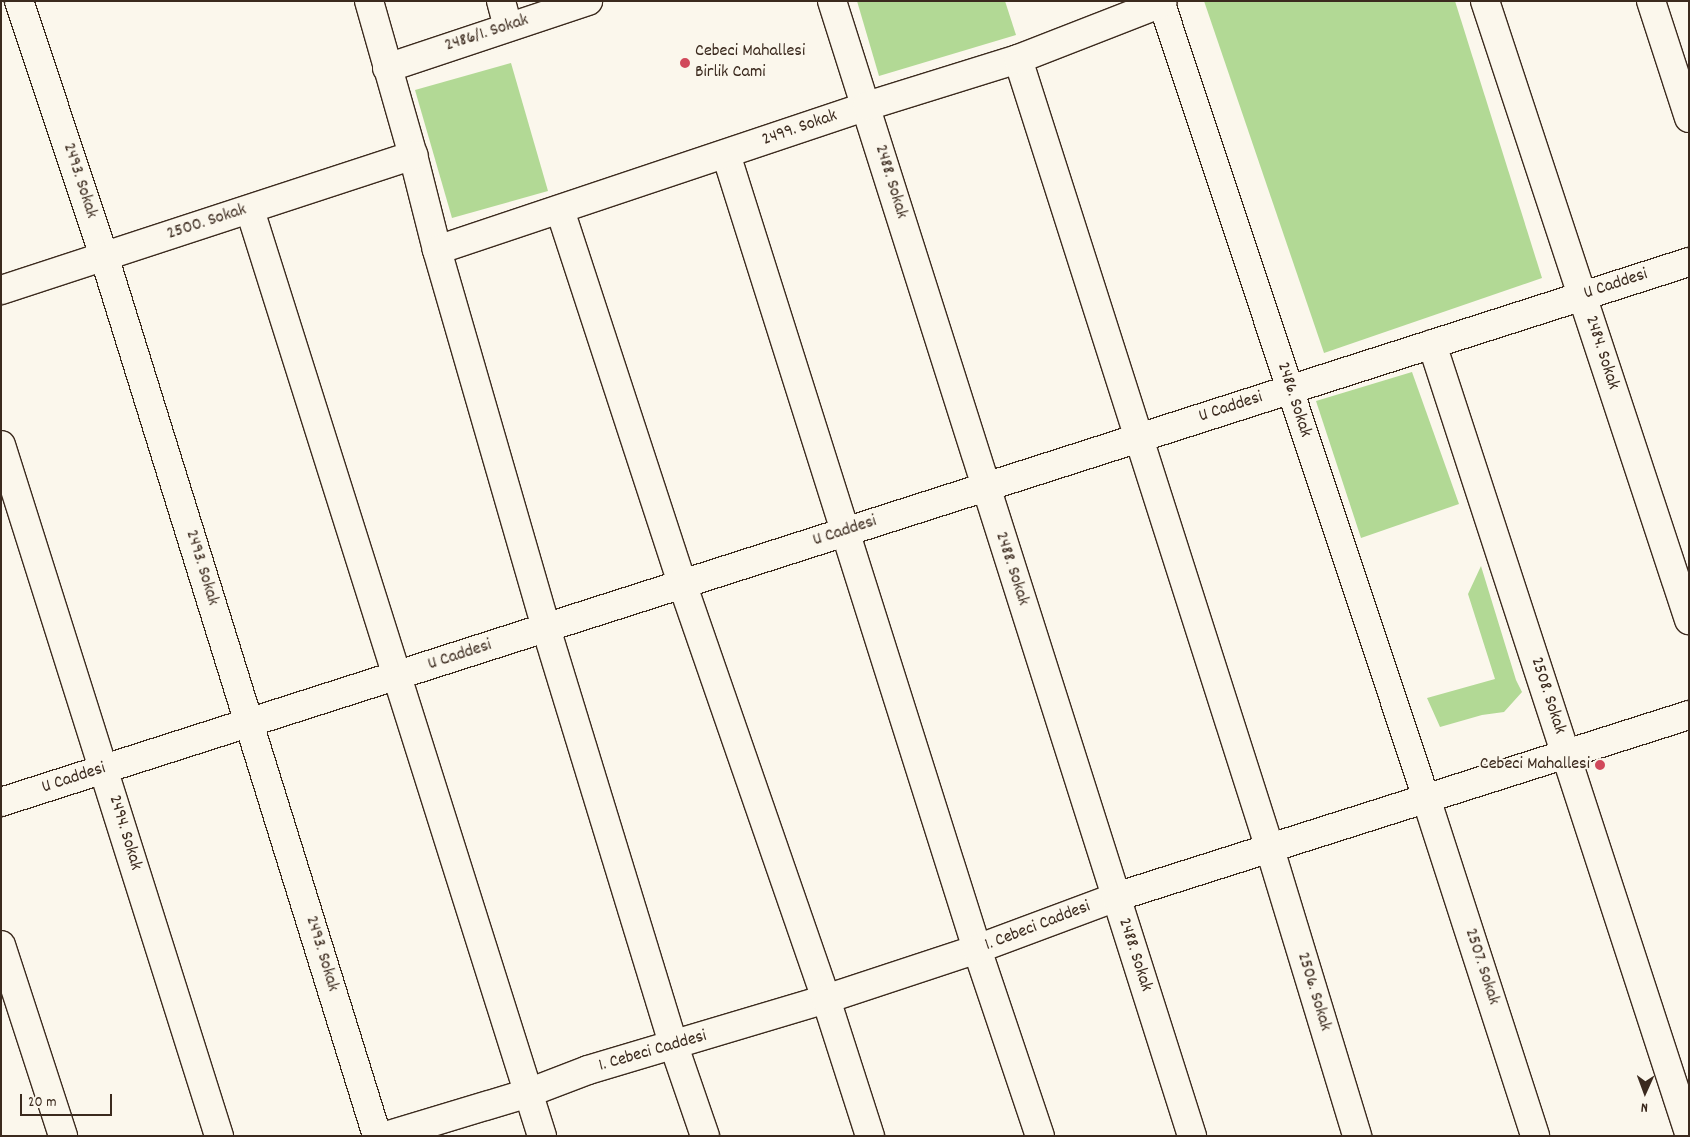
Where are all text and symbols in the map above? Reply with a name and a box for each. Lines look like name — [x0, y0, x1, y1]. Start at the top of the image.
street label: 2486/1. Sokak — [442, 10, 532, 58]
place label: Cebeci Mahallesi Birlik Cami — [695, 42, 805, 84]
marker: Cebeci Mahallesi Birlik Cami — [679, 57, 691, 69]
street label: 2499. Sokak — [760, 106, 840, 152]
street label: 2493. Sokak — [57, 141, 101, 221]
street label: 2488. Sokak — [869, 142, 911, 222]
street label: 2500. Sokak — [165, 200, 249, 246]
street label: U Caddesi — [1581, 265, 1651, 305]
street label: 2484. Sokak — [1579, 313, 1623, 393]
street label: 2486. Sokak — [1271, 360, 1315, 440]
street label: U Caddesi — [1196, 388, 1266, 428]
street label: U Caddesi — [810, 512, 880, 552]
street label: 2493. Sokak — [179, 528, 223, 608]
street label: 2488. Sokak — [989, 530, 1033, 608]
street label: U Caddesi — [425, 636, 495, 676]
street label: 2508. Sokak — [1524, 655, 1570, 737]
place label: Cebeci Mahallesi — [1480, 754, 1590, 776]
street label: U Caddesi — [39, 759, 109, 799]
marker: Cebeci Mahallesi — [1594, 759, 1606, 771]
street label: 2494. Sokak — [102, 793, 146, 873]
street label: 1. Cebeci Caddesi — [982, 897, 1094, 957]
street label: 2493. Sokak — [299, 914, 343, 994]
street label: 2488. Sokak — [1112, 916, 1156, 994]
street label: 2507. Sokak — [1458, 926, 1504, 1008]
street label: 2506. Sokak — [1291, 950, 1335, 1034]
street label: 1. Cebeci Caddesi — [597, 1026, 709, 1078]
north arrow — [1620, 1067, 1670, 1117]
scale bar — [22, 1084, 115, 1116]
text: 20 m — [28, 1092, 56, 1114]
text: N — [1641, 1097, 1648, 1117]

